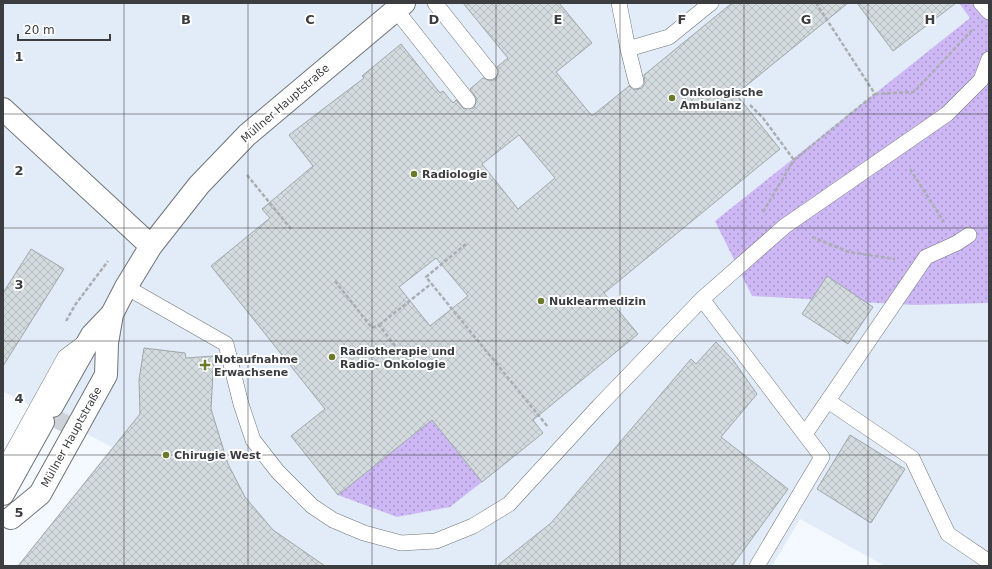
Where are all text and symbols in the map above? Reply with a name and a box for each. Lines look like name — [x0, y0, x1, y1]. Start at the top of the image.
text: B — [181, 12, 191, 27]
text: C — [305, 12, 315, 27]
text: D — [429, 12, 440, 27]
text: E — [554, 12, 562, 27]
text: F — [678, 12, 686, 27]
text: G — [801, 12, 811, 27]
text: H — [925, 12, 935, 27]
scale bar — [18, 16, 110, 42]
text: 20 m — [24, 23, 55, 37]
text: 1 — [14, 49, 24, 64]
street label: Müllner Hauptstraße — [239, 61, 332, 145]
place label: Onkologische Ambulanz — [680, 86, 763, 112]
marker: Onkologische Ambulanz — [667, 93, 677, 103]
text: 2 — [14, 163, 24, 178]
place label: Radiologie — [422, 168, 488, 181]
marker: Radiologie — [409, 169, 419, 179]
text: 3 — [14, 277, 24, 292]
place label: Nuklearmedizin — [549, 295, 646, 308]
marker: Nuklearmedizin — [536, 296, 546, 306]
place label: Radiotherapie und Radio- Onkologie — [340, 345, 455, 371]
marker: Radiotherapie und Radio- Onkologie — [327, 352, 337, 362]
place label: Notaufnahme Erwachsene — [214, 353, 298, 379]
marker: Notaufnahme Erwachsene — [199, 359, 211, 371]
street label: Müllner Hauptstraße — [38, 385, 105, 490]
text: 4 — [14, 391, 24, 406]
place label: Chirugie West — [174, 449, 261, 462]
marker: Chirugie West — [161, 450, 171, 460]
text: 5 — [14, 505, 24, 520]

